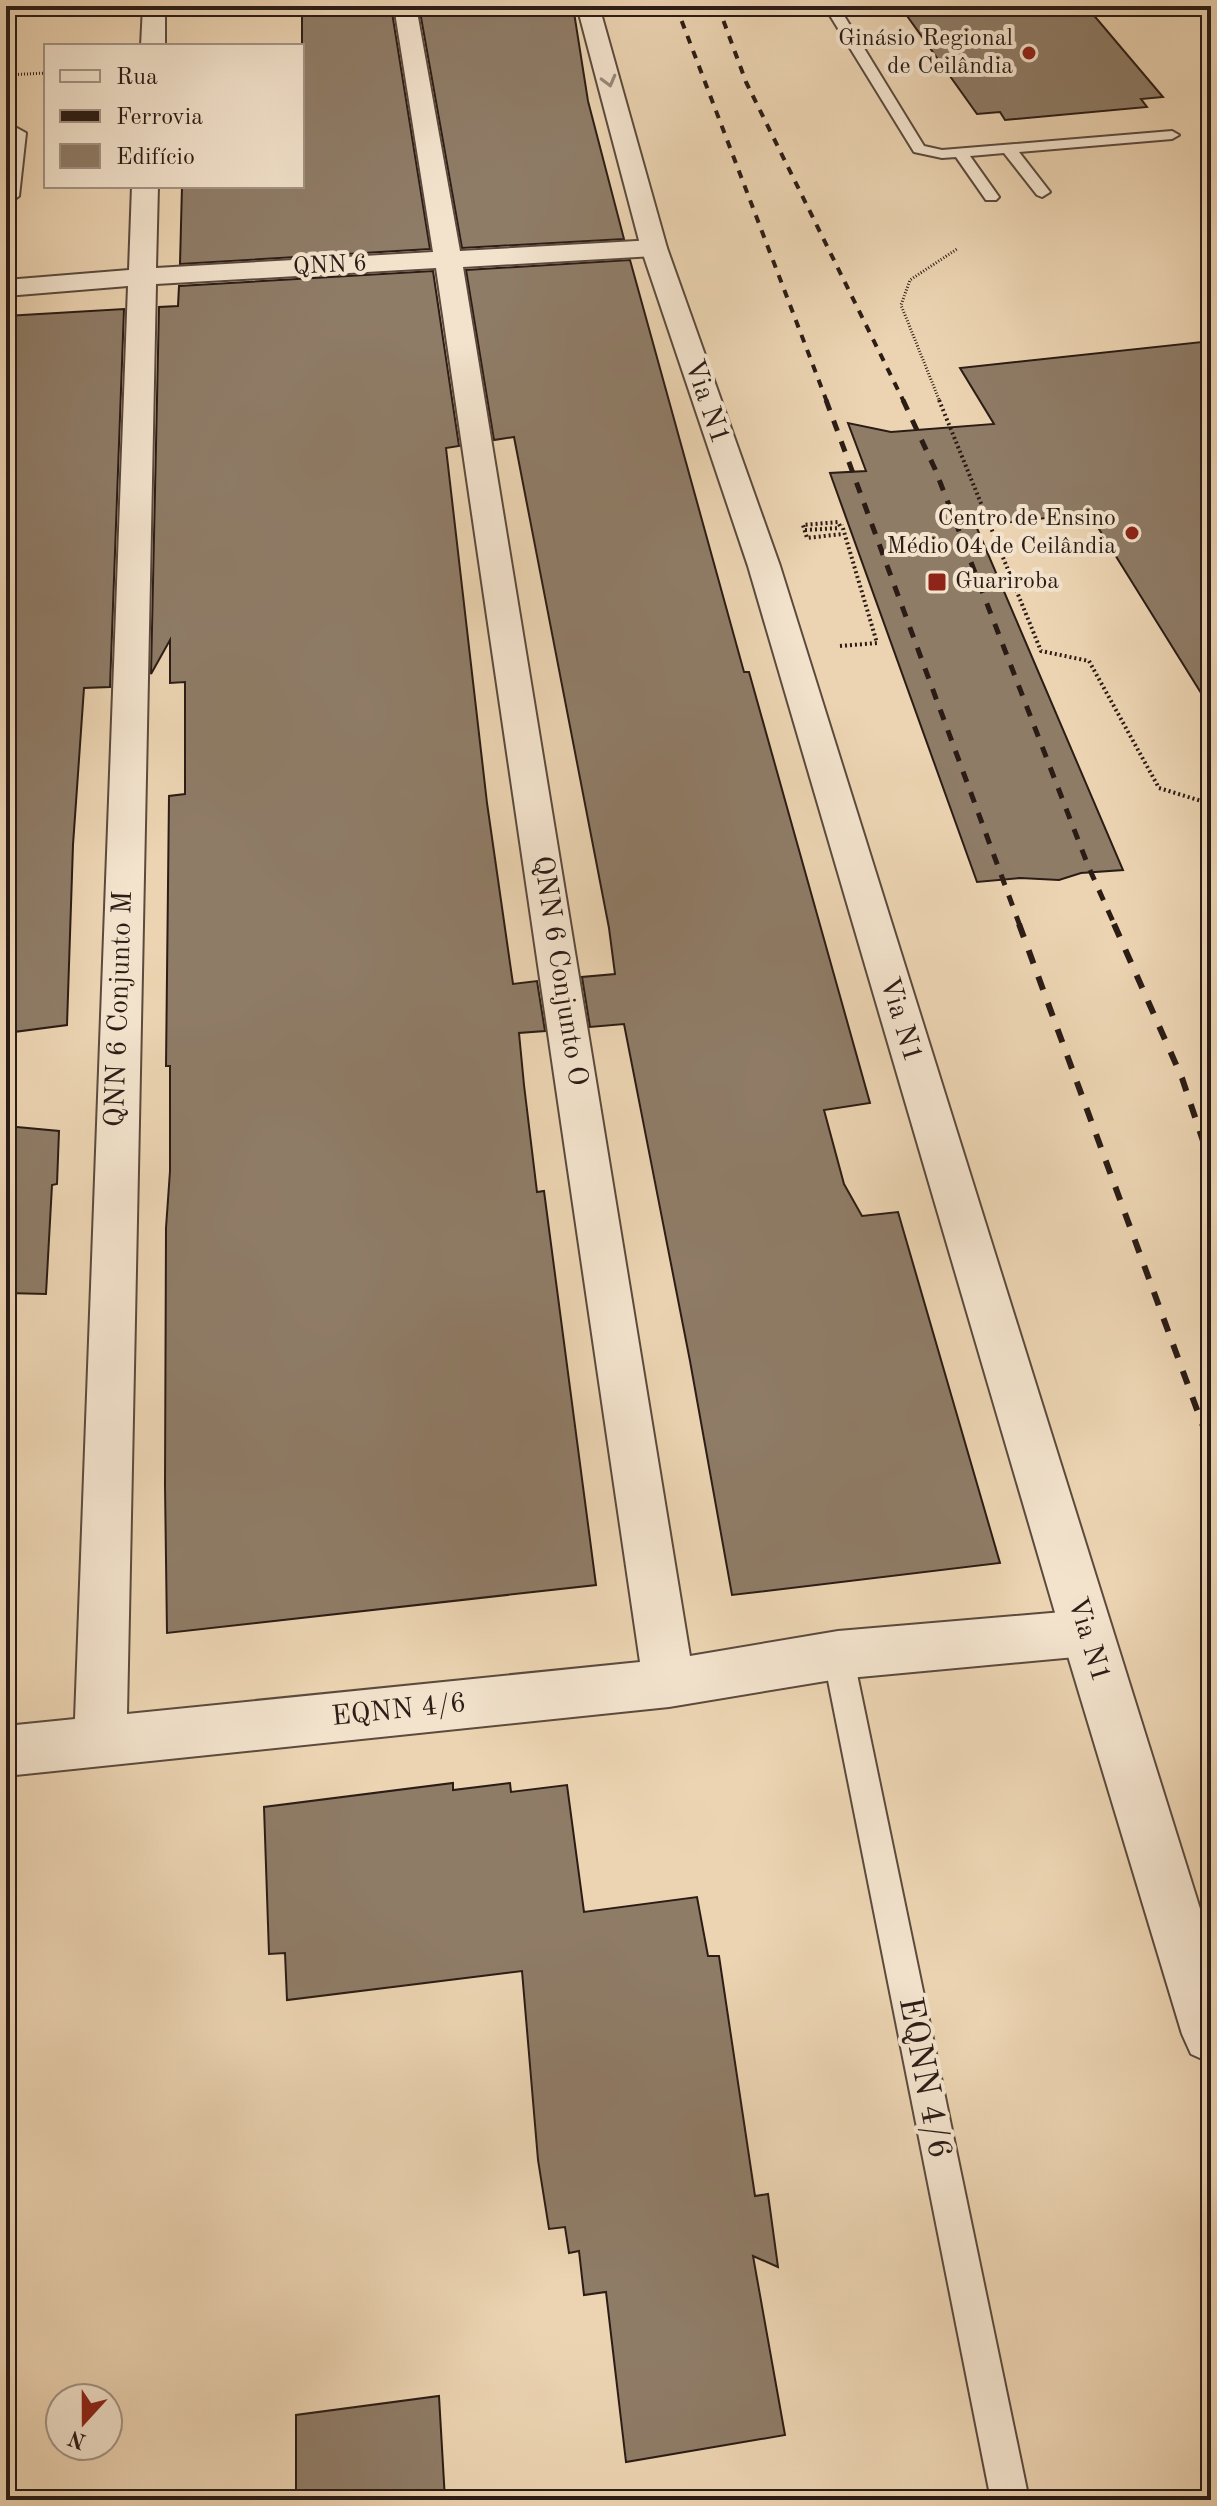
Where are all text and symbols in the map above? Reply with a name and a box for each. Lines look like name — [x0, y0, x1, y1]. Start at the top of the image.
place label: Ginásio Regional de Ceilândia — [838, 27, 1013, 79]
legend — [44, 44, 304, 188]
marker: Ginásio Regional de Ceilândia — [1020, 44, 1038, 62]
text: Rua — [116, 66, 158, 90]
one-way arrow — [599, 74, 616, 88]
text: Ferrovia — [116, 106, 203, 130]
text: Edifício — [116, 146, 195, 170]
street label: QNN 6 — [292, 252, 368, 280]
street label: Via N1 — [679, 356, 733, 448]
place label: Centro de Ensino Médio 04 de Ceilândia — [887, 507, 1116, 559]
marker: Centro de Ensino Médio 04 de Ceilândia — [1123, 524, 1141, 542]
place label: Guariroba — [955, 570, 1059, 594]
marker: Guariroba — [926, 571, 948, 593]
street label: QNN 6 Conjunto O — [527, 854, 591, 1088]
street label: QNN 6 Conjunto M — [102, 890, 138, 1128]
street label: Via N1 — [874, 974, 926, 1066]
street label: Via N1 — [1062, 1594, 1114, 1686]
street label: EQNN 4/6 — [330, 1690, 468, 1732]
street label: EQNN 4/6 — [892, 1994, 956, 2162]
north arrow — [44, 2382, 124, 2462]
text: N — [66, 2425, 89, 2452]

